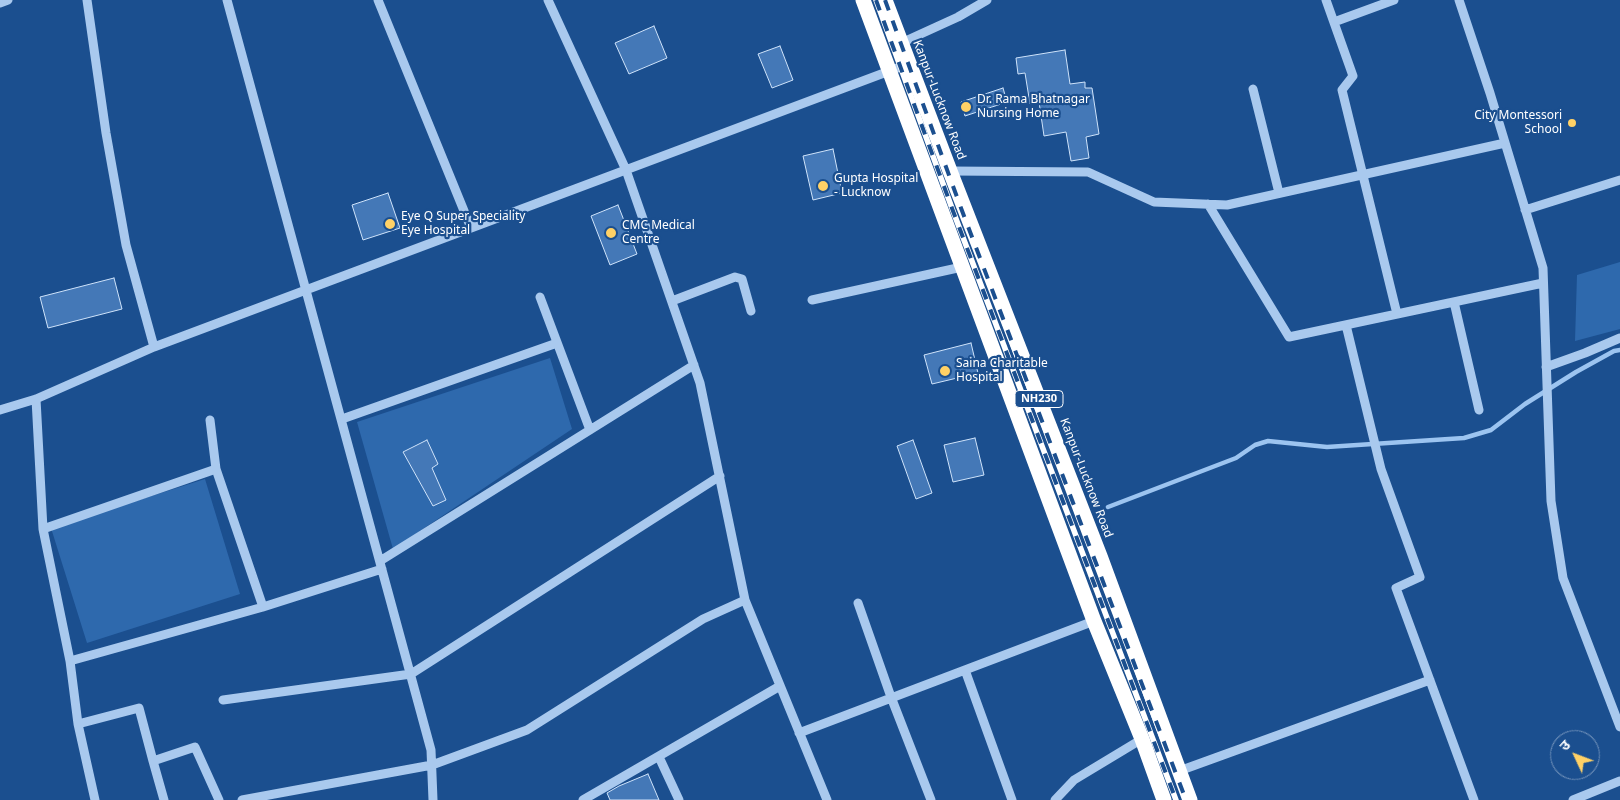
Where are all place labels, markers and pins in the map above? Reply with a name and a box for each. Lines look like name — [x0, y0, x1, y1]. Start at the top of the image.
place label: Dr. Rama Bhatnagar Nursing Home — [977, 93, 1090, 121]
marker: Dr. Rama Bhatnagar Nursing Home — [959, 100, 973, 114]
place label: City Montessori School — [1474, 109, 1562, 137]
marker: City Montessori School — [1566, 117, 1578, 129]
place label: Gupta Hospital - Lucknow — [834, 172, 918, 200]
marker: Gupta Hospital - Lucknow — [816, 179, 830, 193]
place label: Eye Q Super Speciality Eye Hospital — [401, 210, 525, 238]
marker: Eye Q Super Speciality Eye Hospital — [383, 217, 397, 231]
place label: CMC Medical Centre — [622, 219, 695, 247]
marker: CMC Medical Centre — [604, 226, 618, 240]
place label: Saina Charitable Hospital — [956, 357, 1048, 385]
marker: Saina Charitable Hospital — [938, 364, 952, 378]

